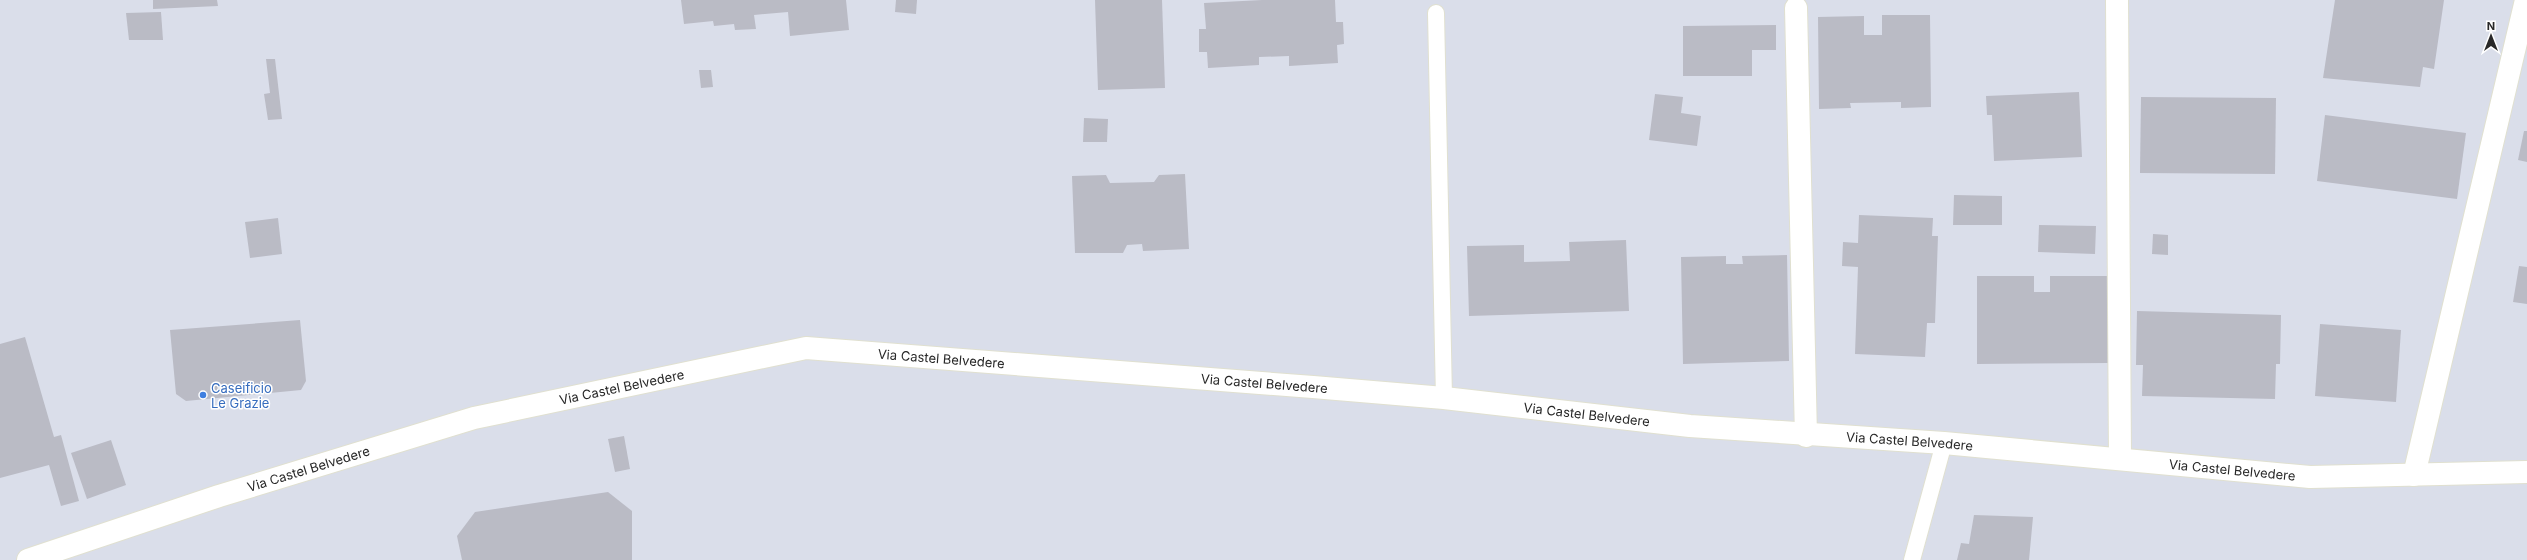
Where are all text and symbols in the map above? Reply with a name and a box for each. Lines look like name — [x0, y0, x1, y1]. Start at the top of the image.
north arrow — [2471, 16, 2511, 56]
text: N — [2487, 19, 2495, 33]
street label: Via Castel Belvedere — [877, 346, 1005, 371]
street label: Via Castel Belvedere — [558, 366, 686, 408]
street label: Via Castel Belvedere — [1200, 370, 1328, 396]
place label: Caseificio Le Grazie — [211, 380, 272, 411]
marker: Caseificio Le Grazie — [198, 390, 208, 400]
street label: Via Castel Belvedere — [1523, 399, 1651, 429]
street label: Via Castel Belvedere — [1846, 428, 1974, 454]
street label: Via Castel Belvedere — [245, 442, 372, 495]
street label: Via Castel Belvedere — [2168, 456, 2296, 484]

